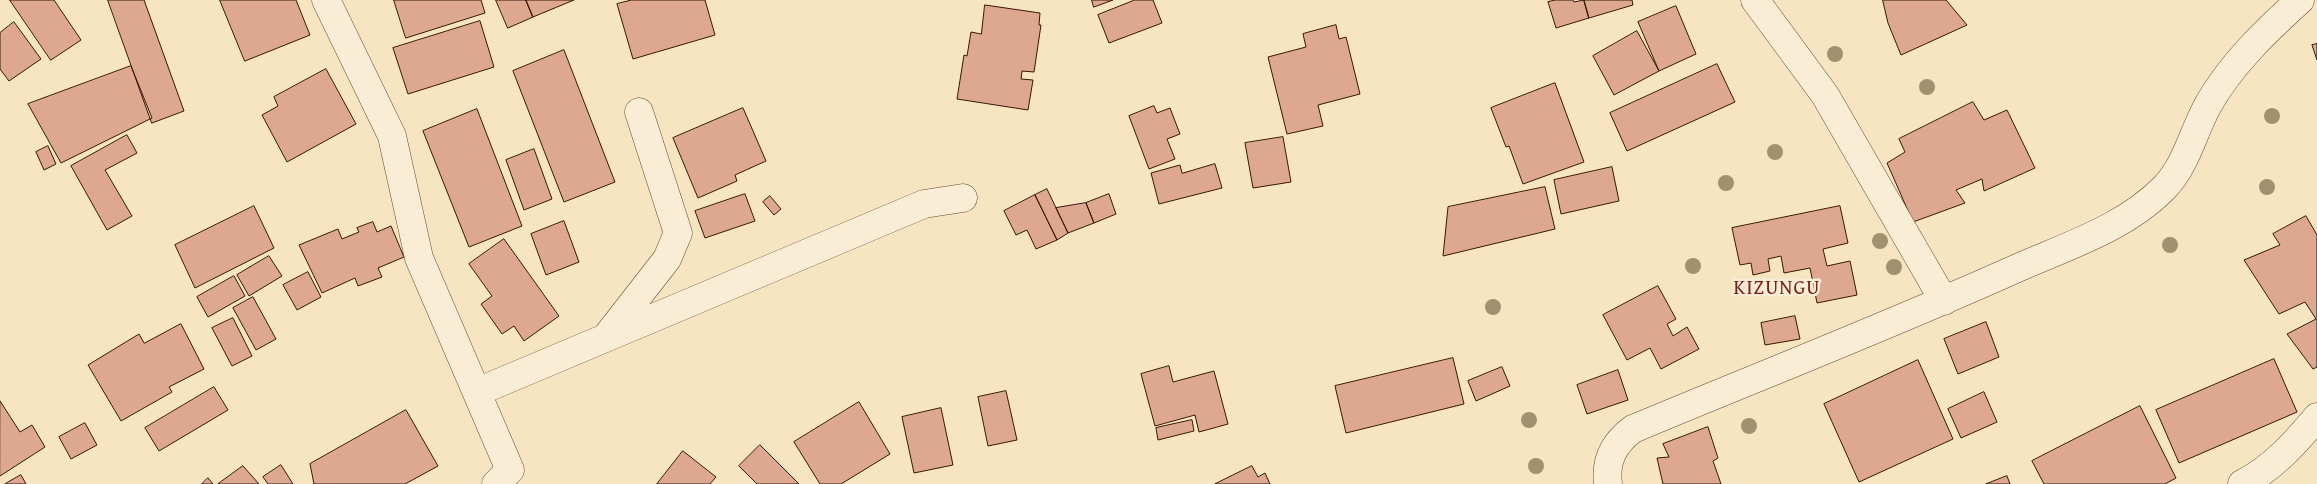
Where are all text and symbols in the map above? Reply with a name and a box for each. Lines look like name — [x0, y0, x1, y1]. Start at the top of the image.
district label: KIZUNGU — [1733, 277, 1821, 301]

